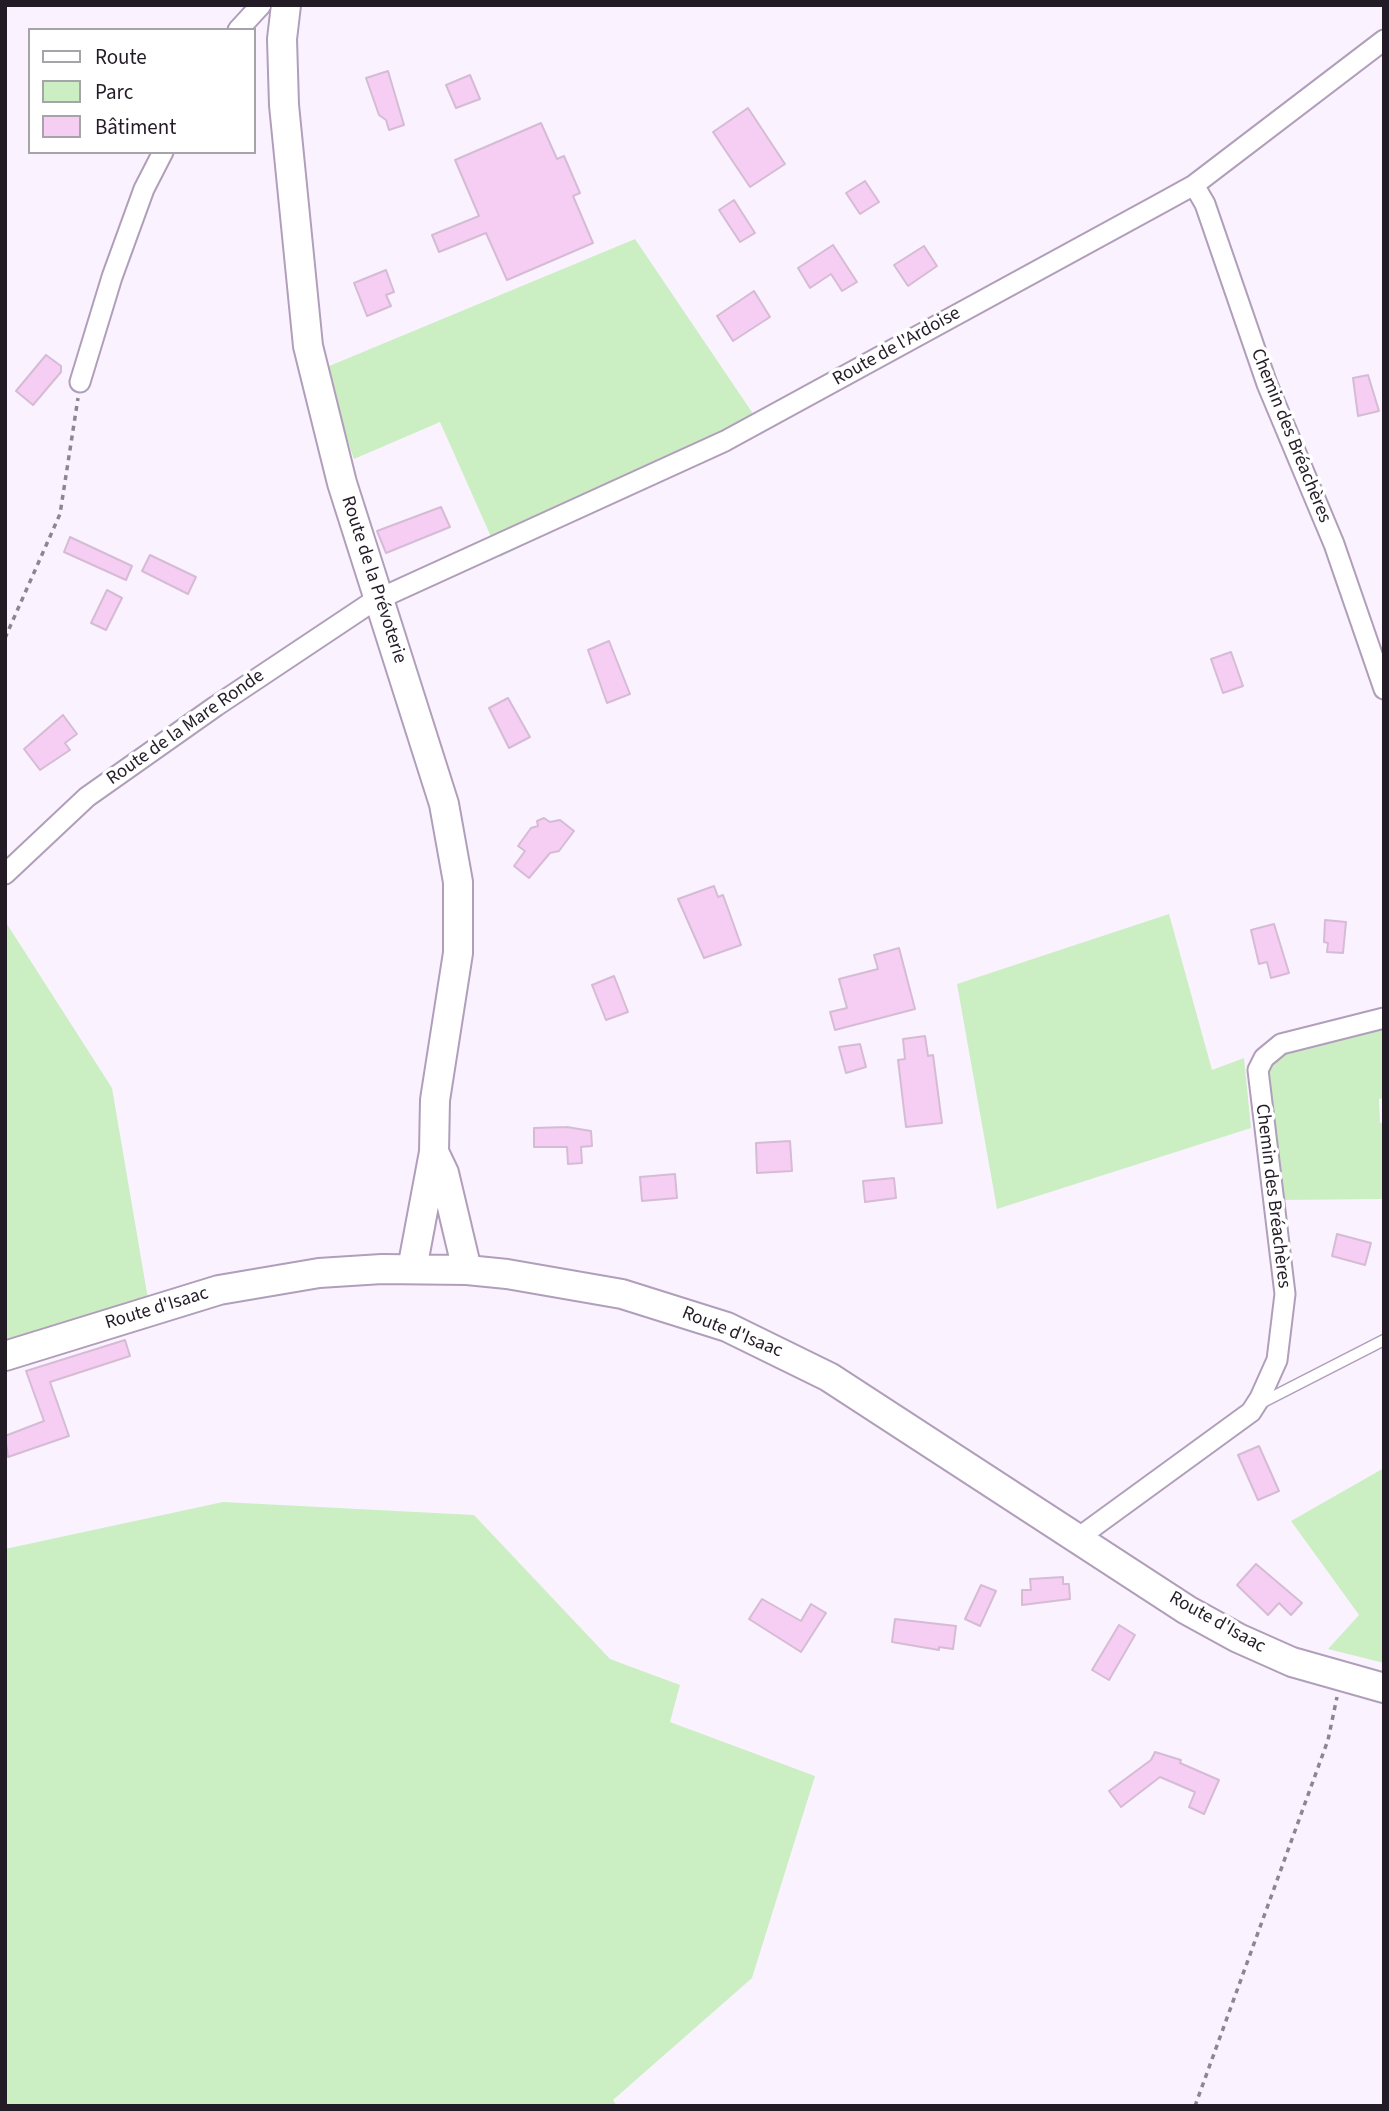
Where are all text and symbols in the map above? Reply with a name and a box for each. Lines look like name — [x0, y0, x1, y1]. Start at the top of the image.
legend — [28, 28, 256, 154]
text: Route — [95, 42, 147, 72]
text: Parc — [95, 77, 133, 107]
text: Bâtiment — [95, 112, 176, 142]
street label: Route de l'Ardoise — [829, 302, 965, 392]
street label: Chemin des Bréachères — [1245, 346, 1335, 526]
street label: Route de la Prévoterie — [335, 494, 411, 666]
street label: Route de la Mare Ronde — [103, 665, 269, 791]
street label: Chemin des Bréachères — [1249, 1103, 1295, 1289]
street label: Route d'Isaac — [103, 1283, 211, 1335]
street label: Route d'Isaac — [678, 1302, 786, 1364]
street label: Route d'Isaac — [1165, 1587, 1269, 1659]

